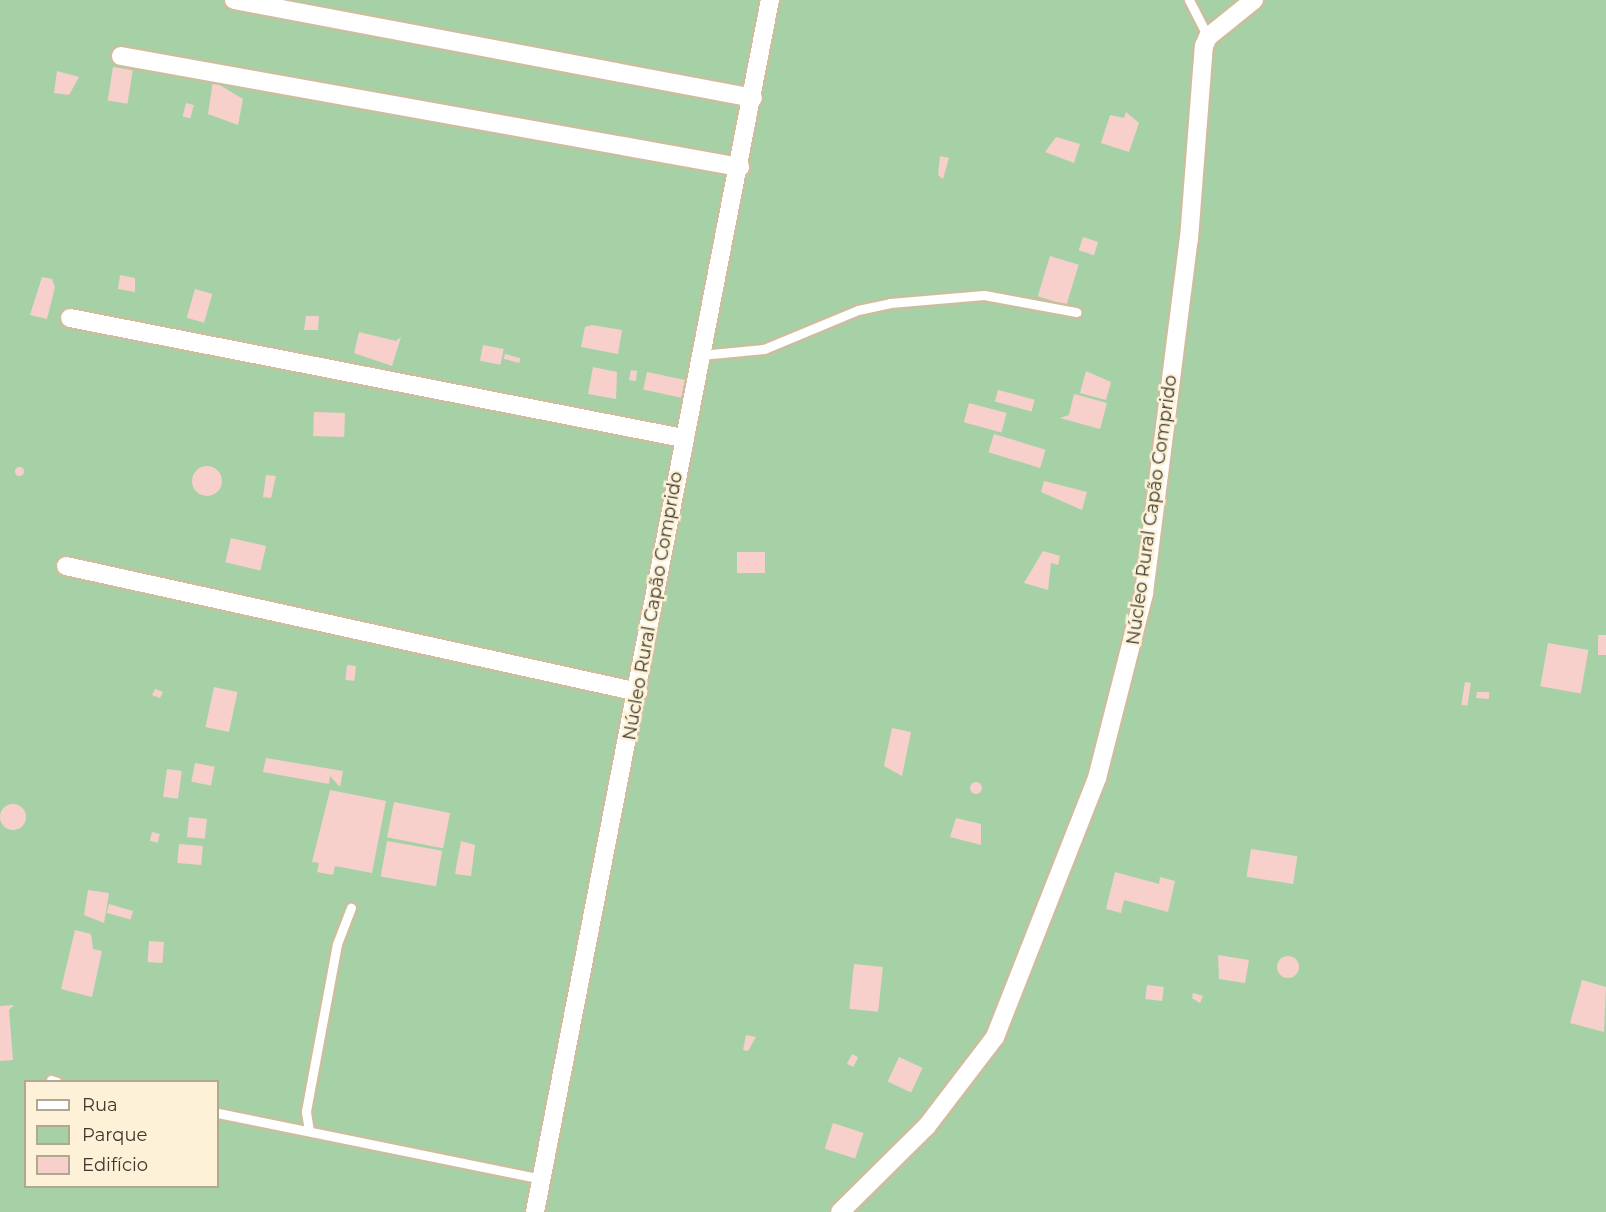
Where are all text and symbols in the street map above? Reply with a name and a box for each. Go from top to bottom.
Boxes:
street label: Núcleo Rural Capão Comprido [1122,374,1182,646]
street label: Núcleo Rural Capão Comprido [619,470,687,742]
legend [24,1080,219,1188]
text: Rua [82,1094,118,1116]
text: Parque [82,1124,147,1146]
text: Edifício [82,1154,148,1176]

